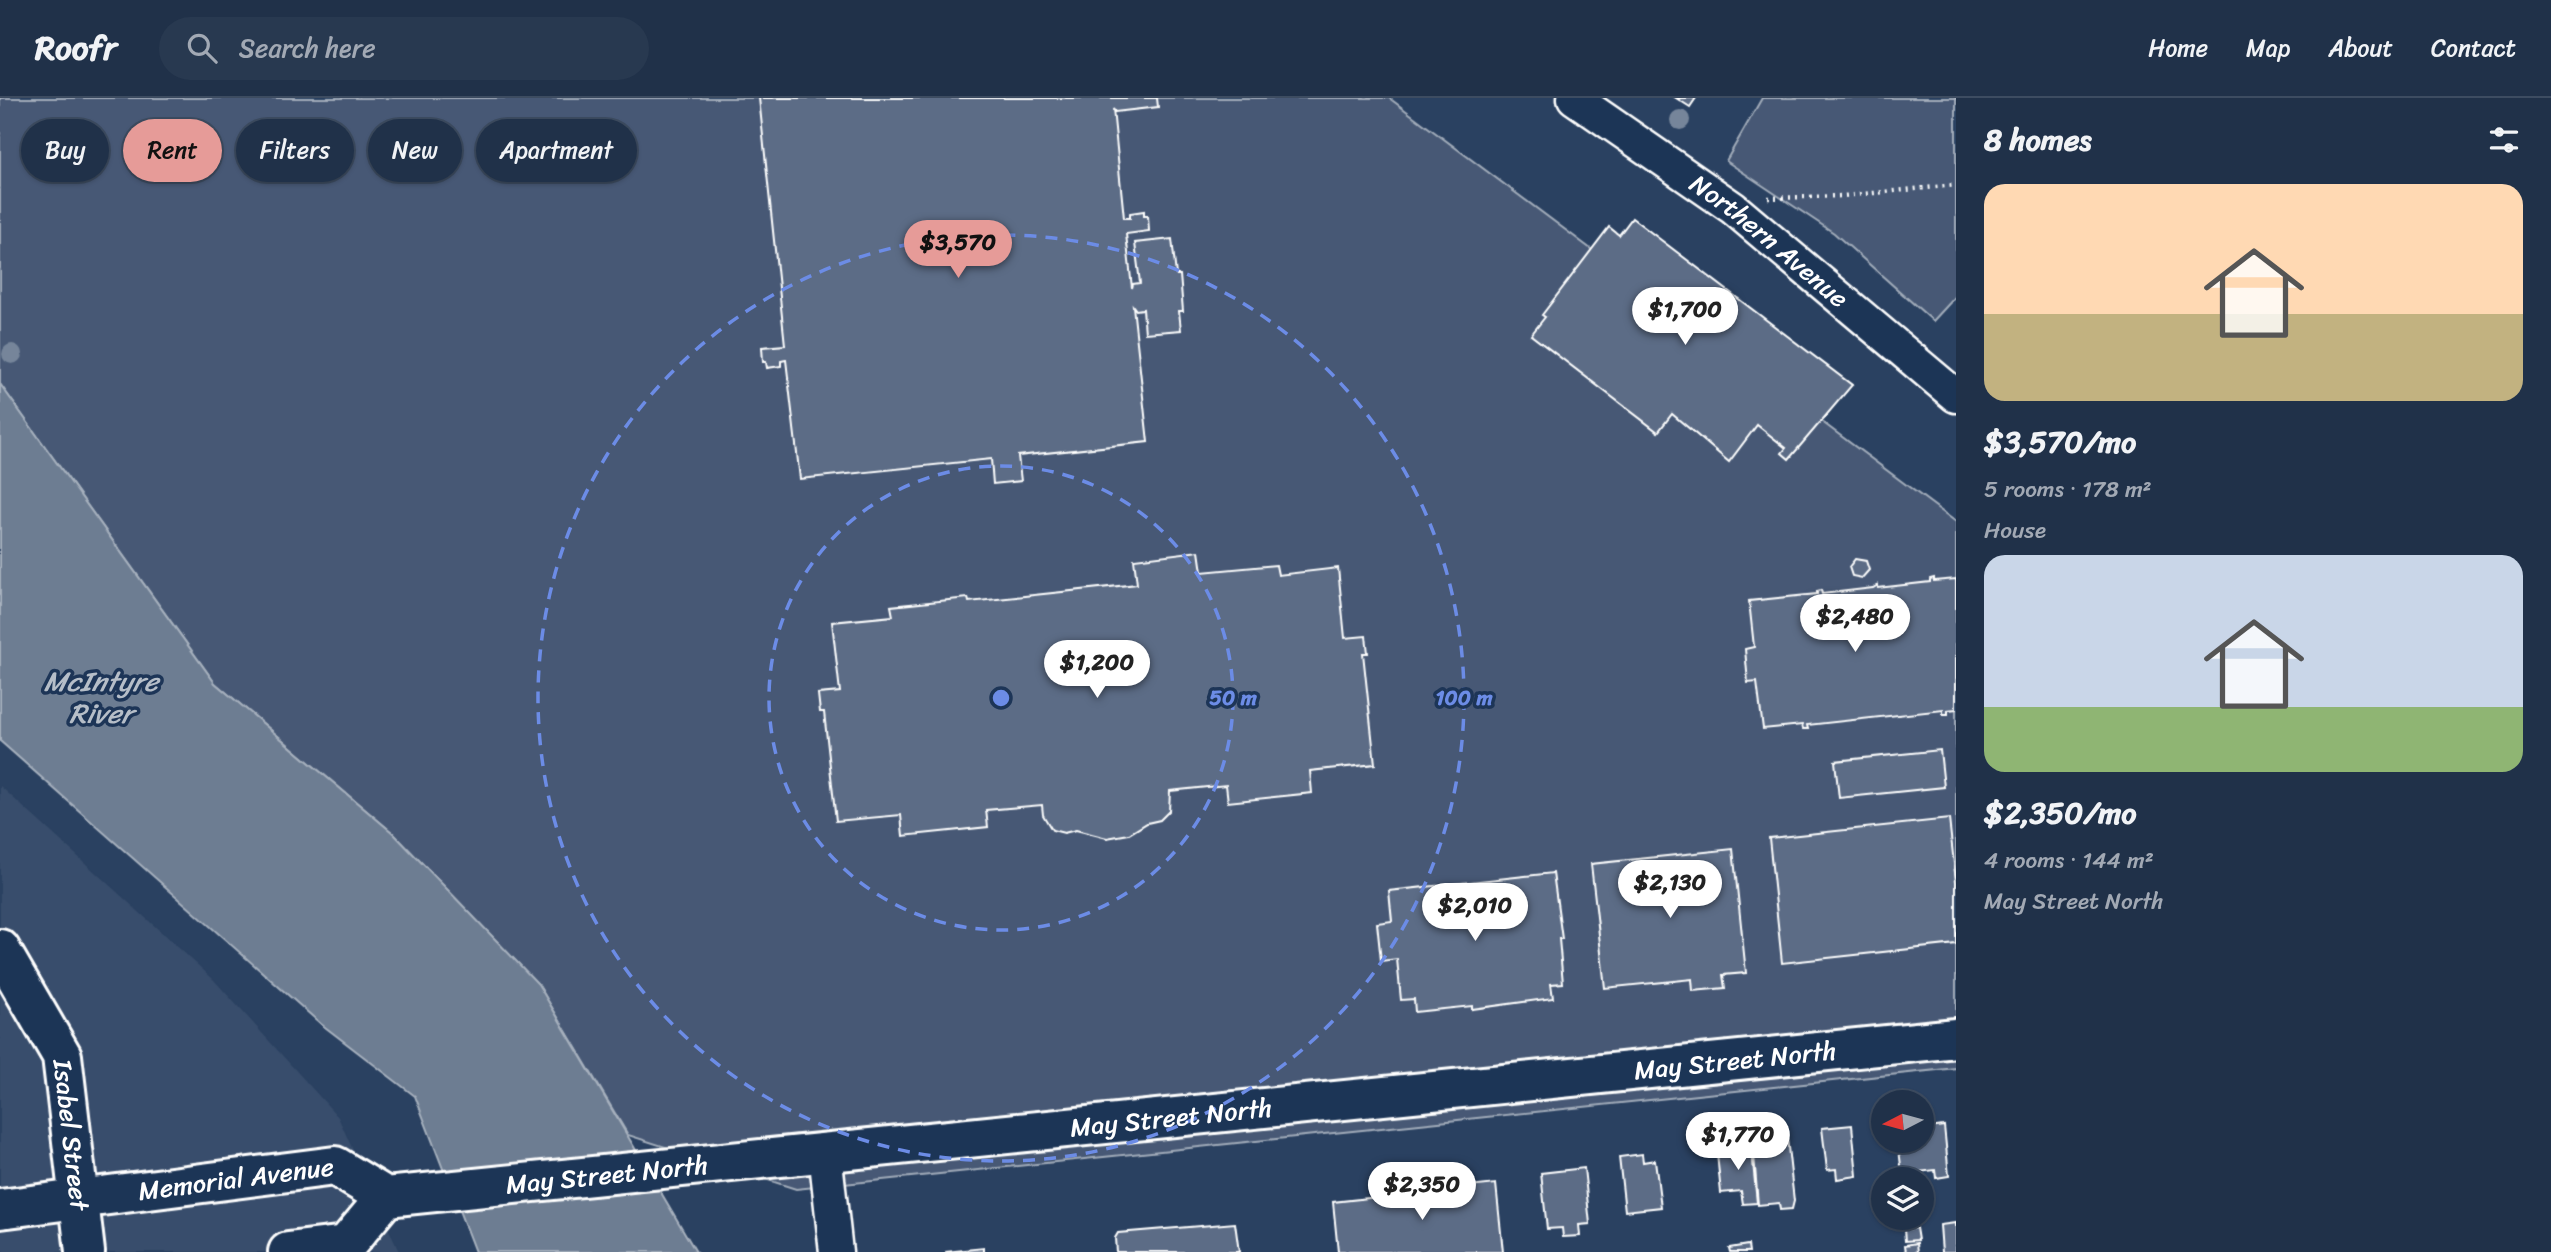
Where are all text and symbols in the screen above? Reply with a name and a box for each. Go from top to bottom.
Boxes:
search box [159,17,649,80]
text: Roofr [35,19,117,77]
text: Search here [239,25,376,71]
text: Home [2148,27,2208,69]
text: Map [2246,27,2290,69]
text: About [2328,27,2393,69]
text: Contact [2431,27,2516,69]
icon: search [183,29,221,67]
text: 8 homes [1984,113,2092,167]
chip: Buy [21,119,109,182]
chip: Rent [123,119,222,182]
chip: Filters [236,119,354,182]
chip: New [368,119,462,182]
chip: Apartment [476,119,637,182]
icon: filters [2485,121,2523,159]
street label: Northern Avenue [1680,161,1859,320]
pin: $3,570 [901,220,1015,280]
text: $3,570 [920,222,996,263]
icon: home [2191,230,2317,356]
pin: $1,700 [1628,288,1742,347]
text: $1,700 [1648,289,1722,330]
text: $3,570/mo [1984,415,2136,469]
text: 5 rooms · 178 m² [1984,469,2152,510]
text: House [1984,510,2046,551]
pin: $2,480 [1798,594,1912,654]
text: $2,480 [1816,596,1894,637]
icon: home [2191,601,2317,727]
pin: $1,200 [1040,640,1154,700]
text: $1,200 [1060,642,1134,683]
water label: McIntyre River [44,657,161,738]
text: 50 m [1209,679,1258,717]
text: 100 m [1435,679,1493,717]
centre of rings [989,686,1013,710]
text: $2,350/mo [1984,786,2137,840]
text: 4 rooms · 144 m² [1984,840,2154,881]
pin: $2,130 [1613,860,1727,920]
text: $2,130 [1634,862,1706,903]
text: May Street North [1984,881,2163,922]
pin: $2,010 [1418,884,1532,943]
text: $2,010 [1438,885,1512,926]
street label: May Street North [1632,1027,1838,1093]
street label: Isabel Street [39,1056,103,1214]
street label: May Street North [1068,1084,1274,1151]
north arrow [1871,1090,1934,1153]
map controls [1871,1090,1934,1230]
pin: $1,770 [1681,1112,1795,1172]
text: $1,770 [1702,1114,1774,1155]
street label: May Street North [504,1142,710,1208]
street label: Memorial Avenue [136,1143,337,1214]
pin: $2,350 [1365,1162,1479,1222]
text: $2,350 [1384,1164,1460,1205]
button: layers [1871,1167,1934,1230]

